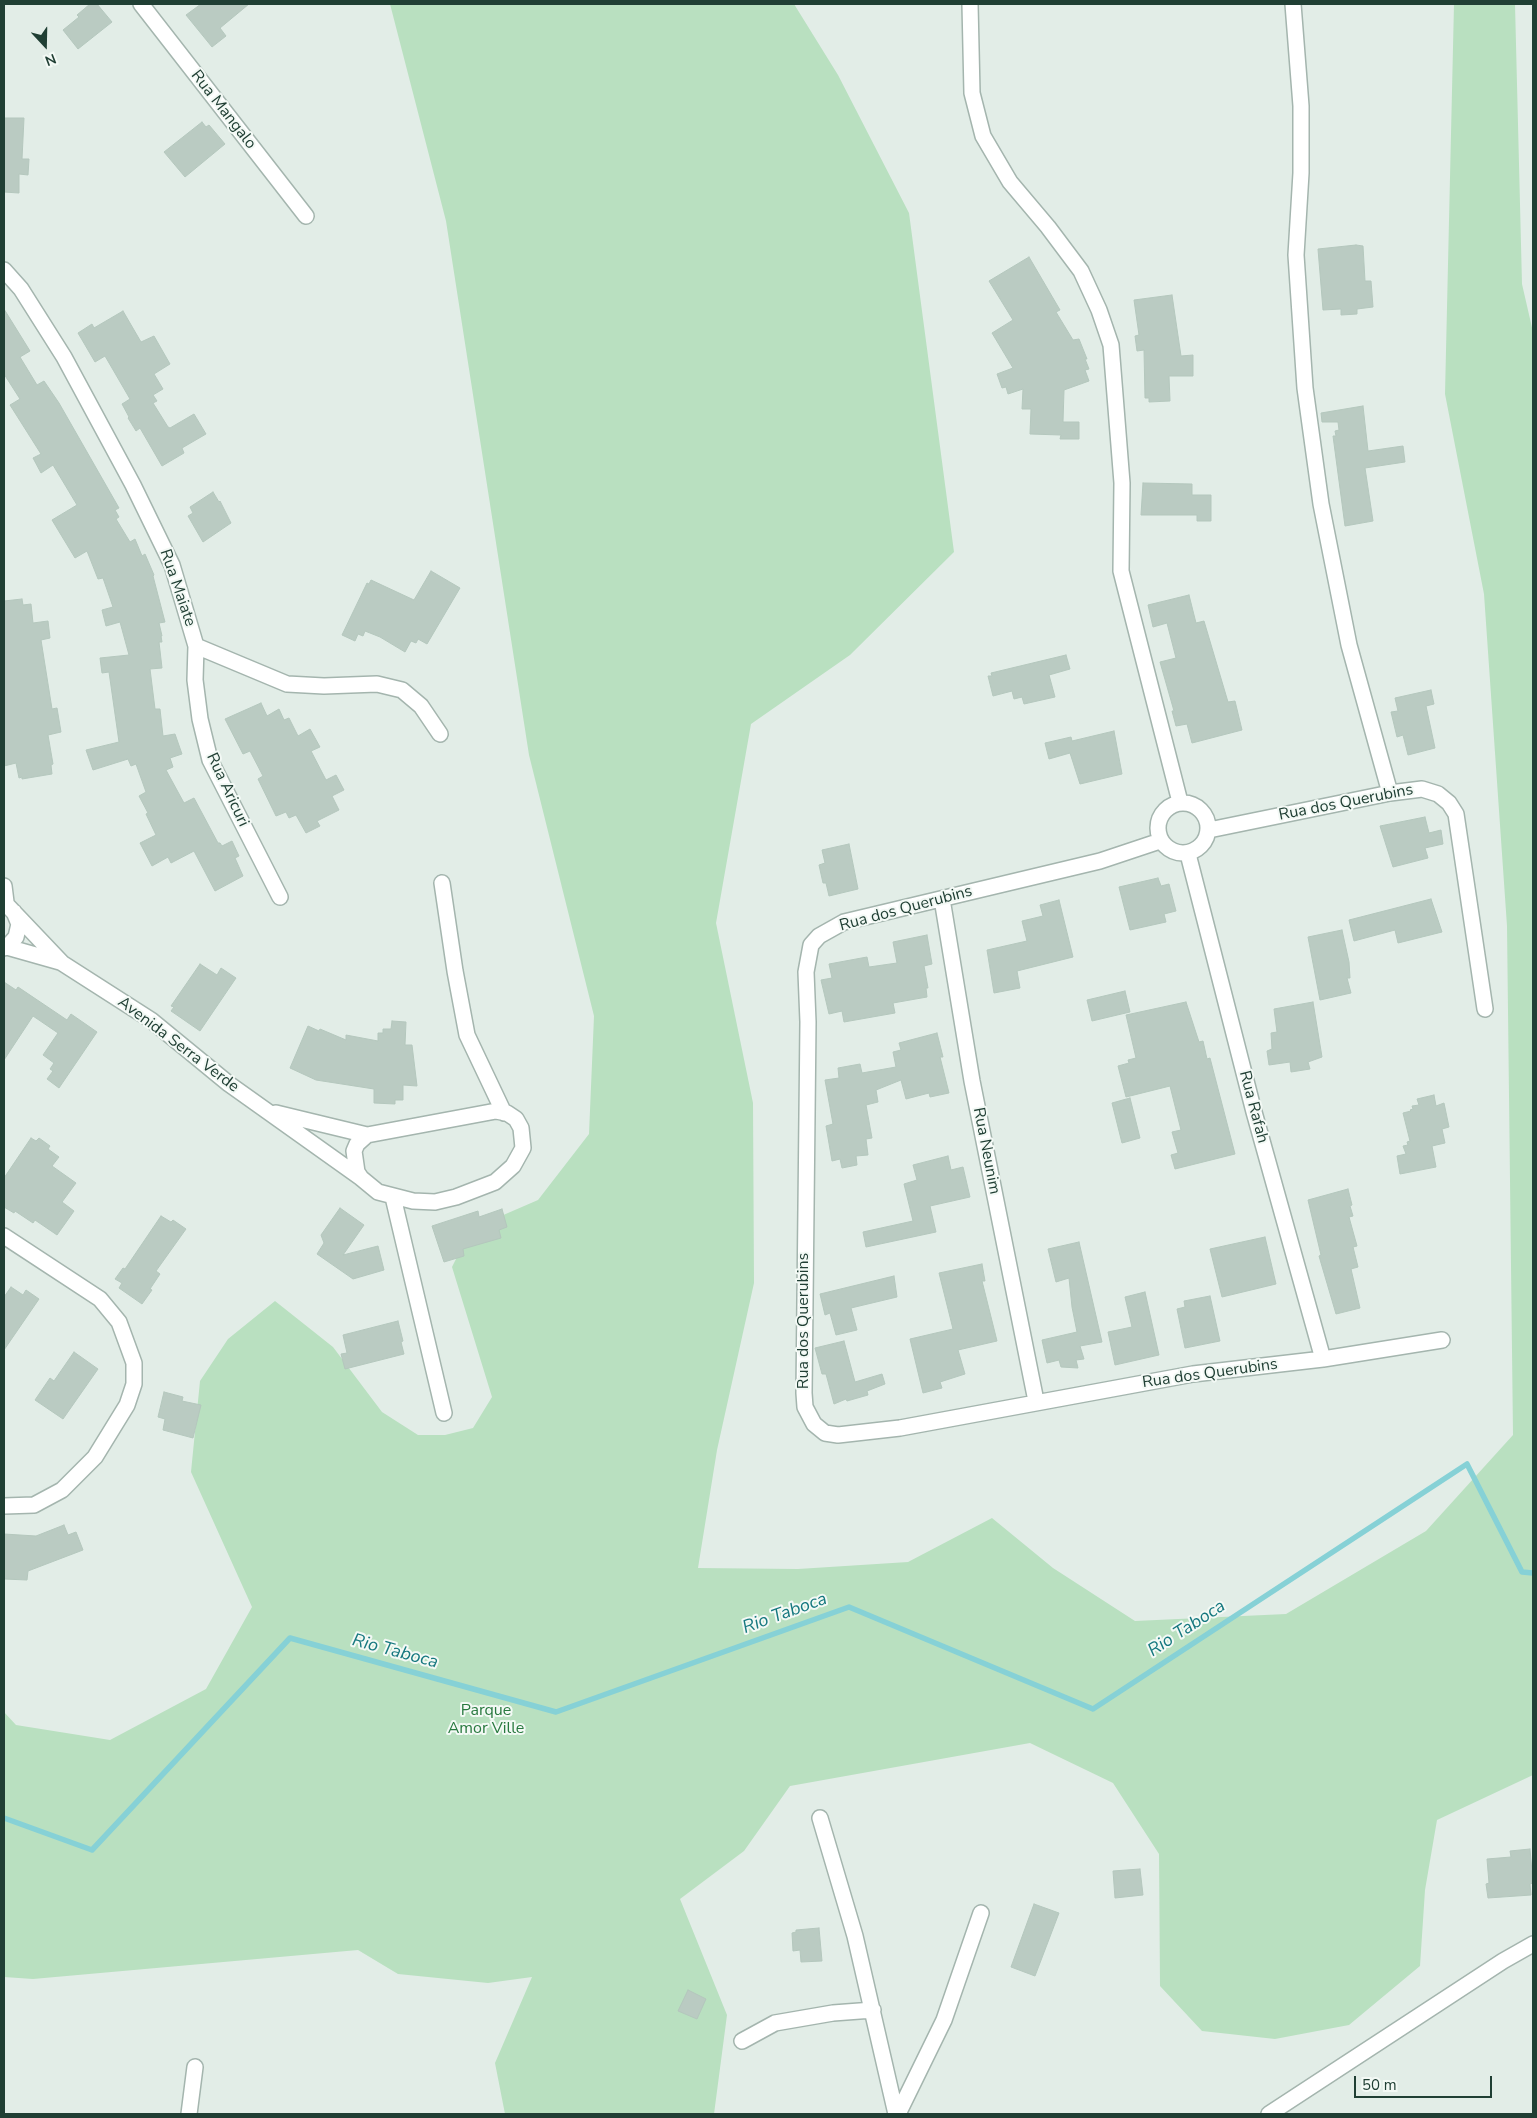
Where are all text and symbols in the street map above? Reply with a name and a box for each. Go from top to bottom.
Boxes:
north arrow [20,20,70,70]
text: N [42,49,59,70]
street label: Rua Mangalo [186,67,260,153]
street label: Rua Maiate [155,547,199,629]
street label: Rua Aricuri [202,750,252,830]
street label: Rua dos Querubins [1277,781,1415,825]
street label: Rua dos Querubins [838,882,974,936]
street label: Avenida Serra Verde [114,993,242,1097]
street label: Rua Rafah [1234,1069,1272,1145]
street label: Rua Neunim [968,1106,1004,1196]
street label: Rua dos Querubins [794,1253,814,1389]
street label: Rua dos Querubins [1141,1355,1279,1393]
water label: Rio Taboca [740,1589,830,1639]
water label: Rio Taboca [1144,1596,1230,1662]
water label: Rio Taboca [350,1630,440,1674]
park label: Parque Amor Ville [448,1701,524,1739]
scale bar [1357,2066,1494,2098]
text: 50 m [1362,2075,1397,2095]

